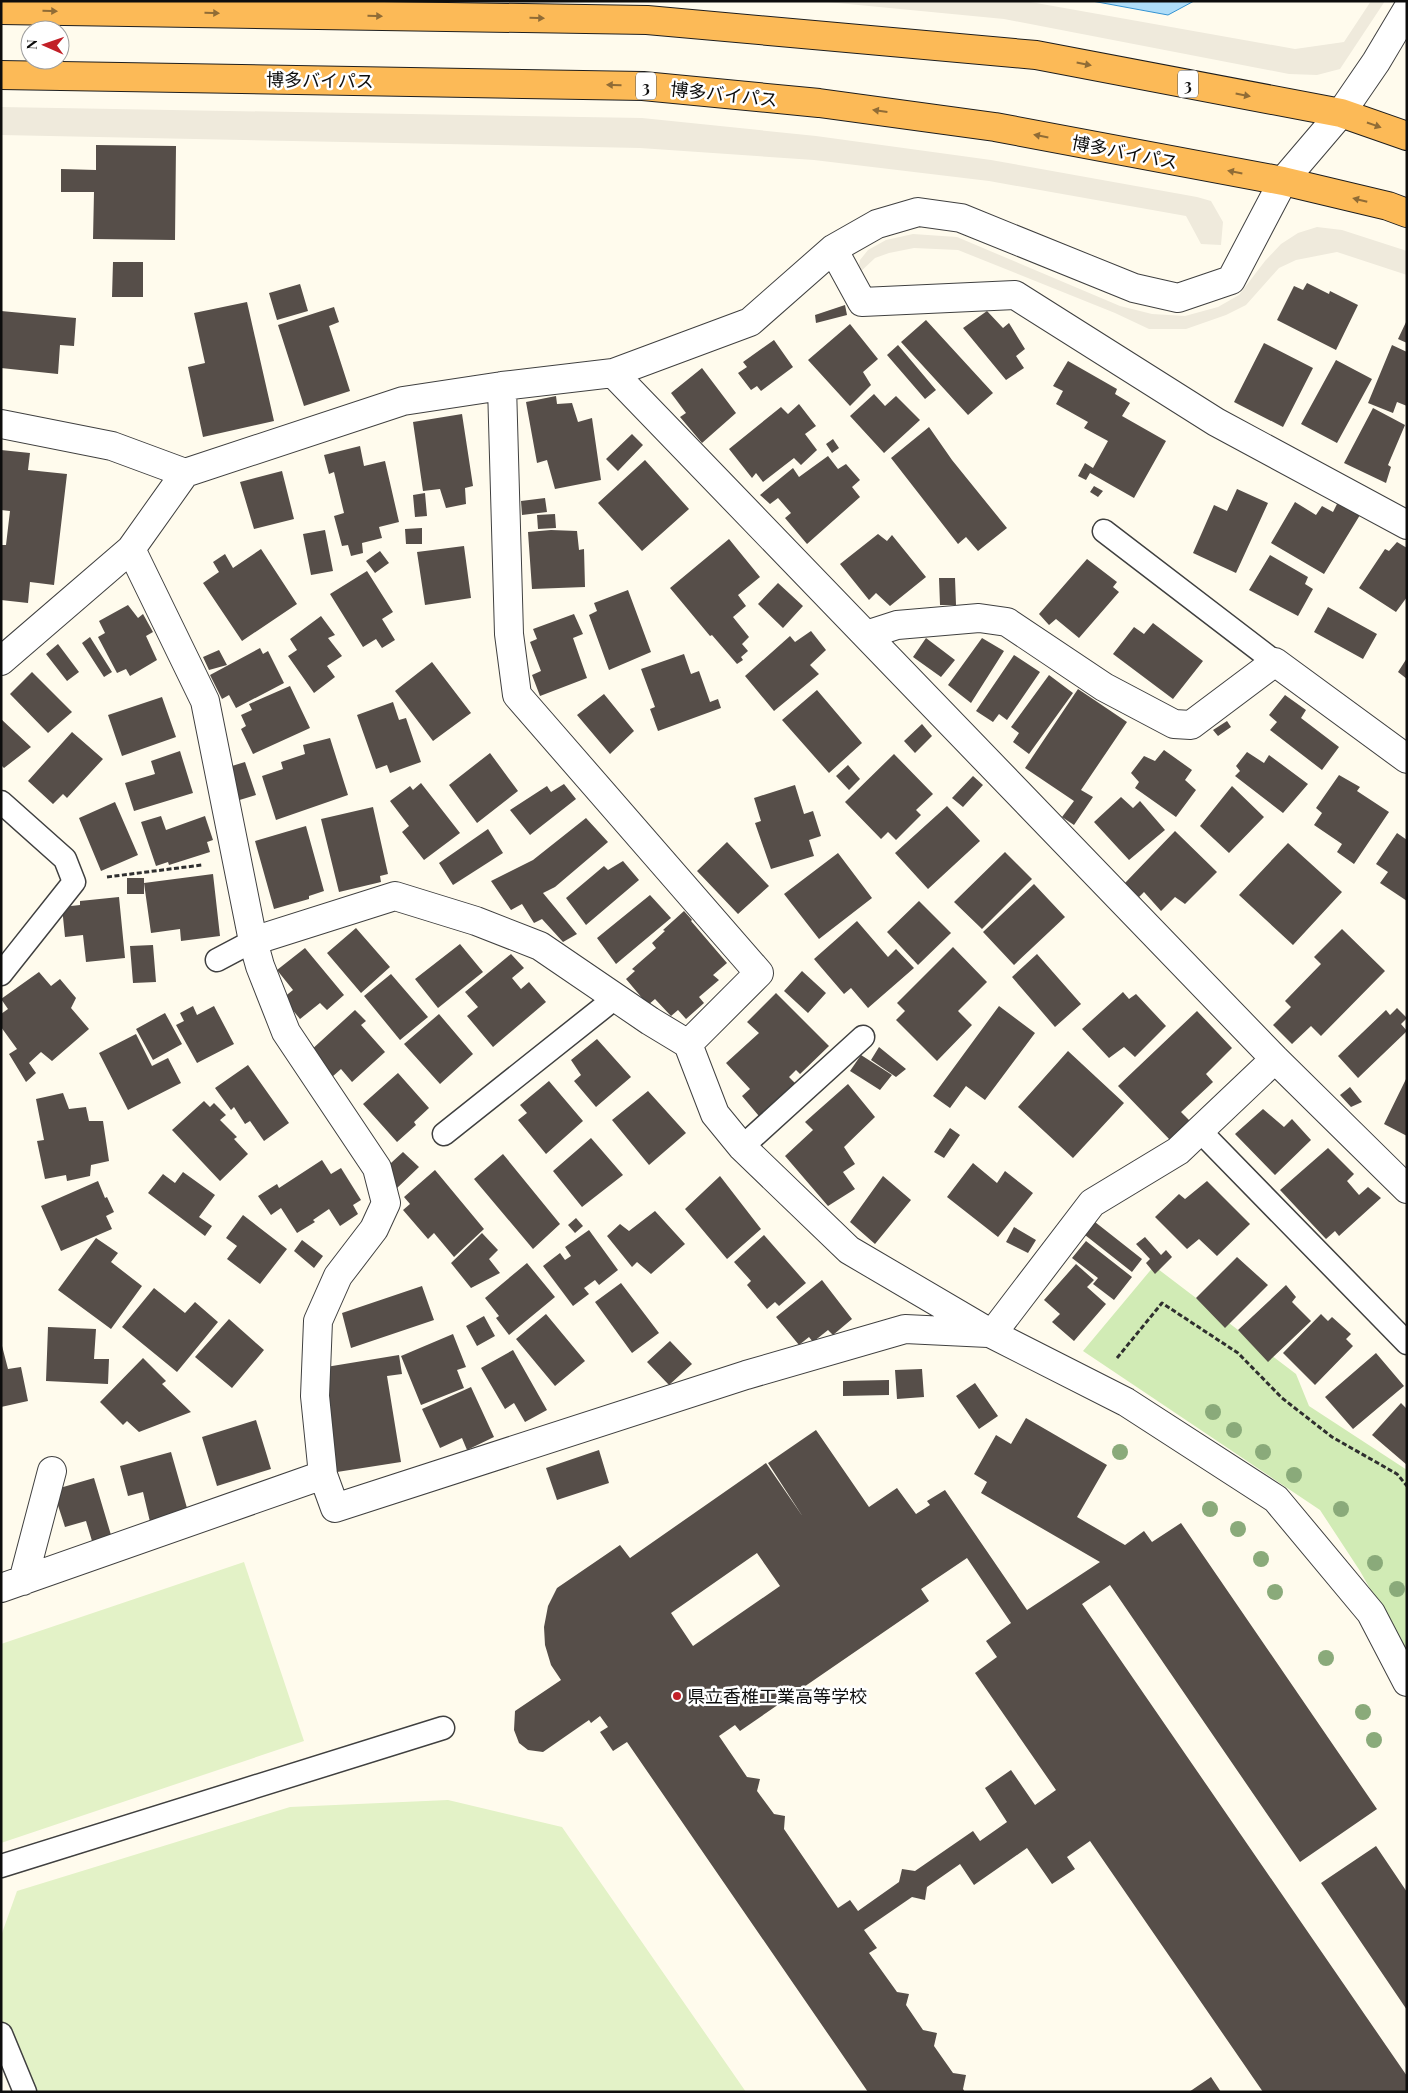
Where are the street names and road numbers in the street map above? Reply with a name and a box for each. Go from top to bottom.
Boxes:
street label: 博多バイパス [266,67,374,93]
road number: 3 [1178,70,1198,98]
road number: 3 [636,72,656,100]
street label: 博多バイパス [669,76,779,112]
street label: 博多バイパス [1070,130,1180,174]

